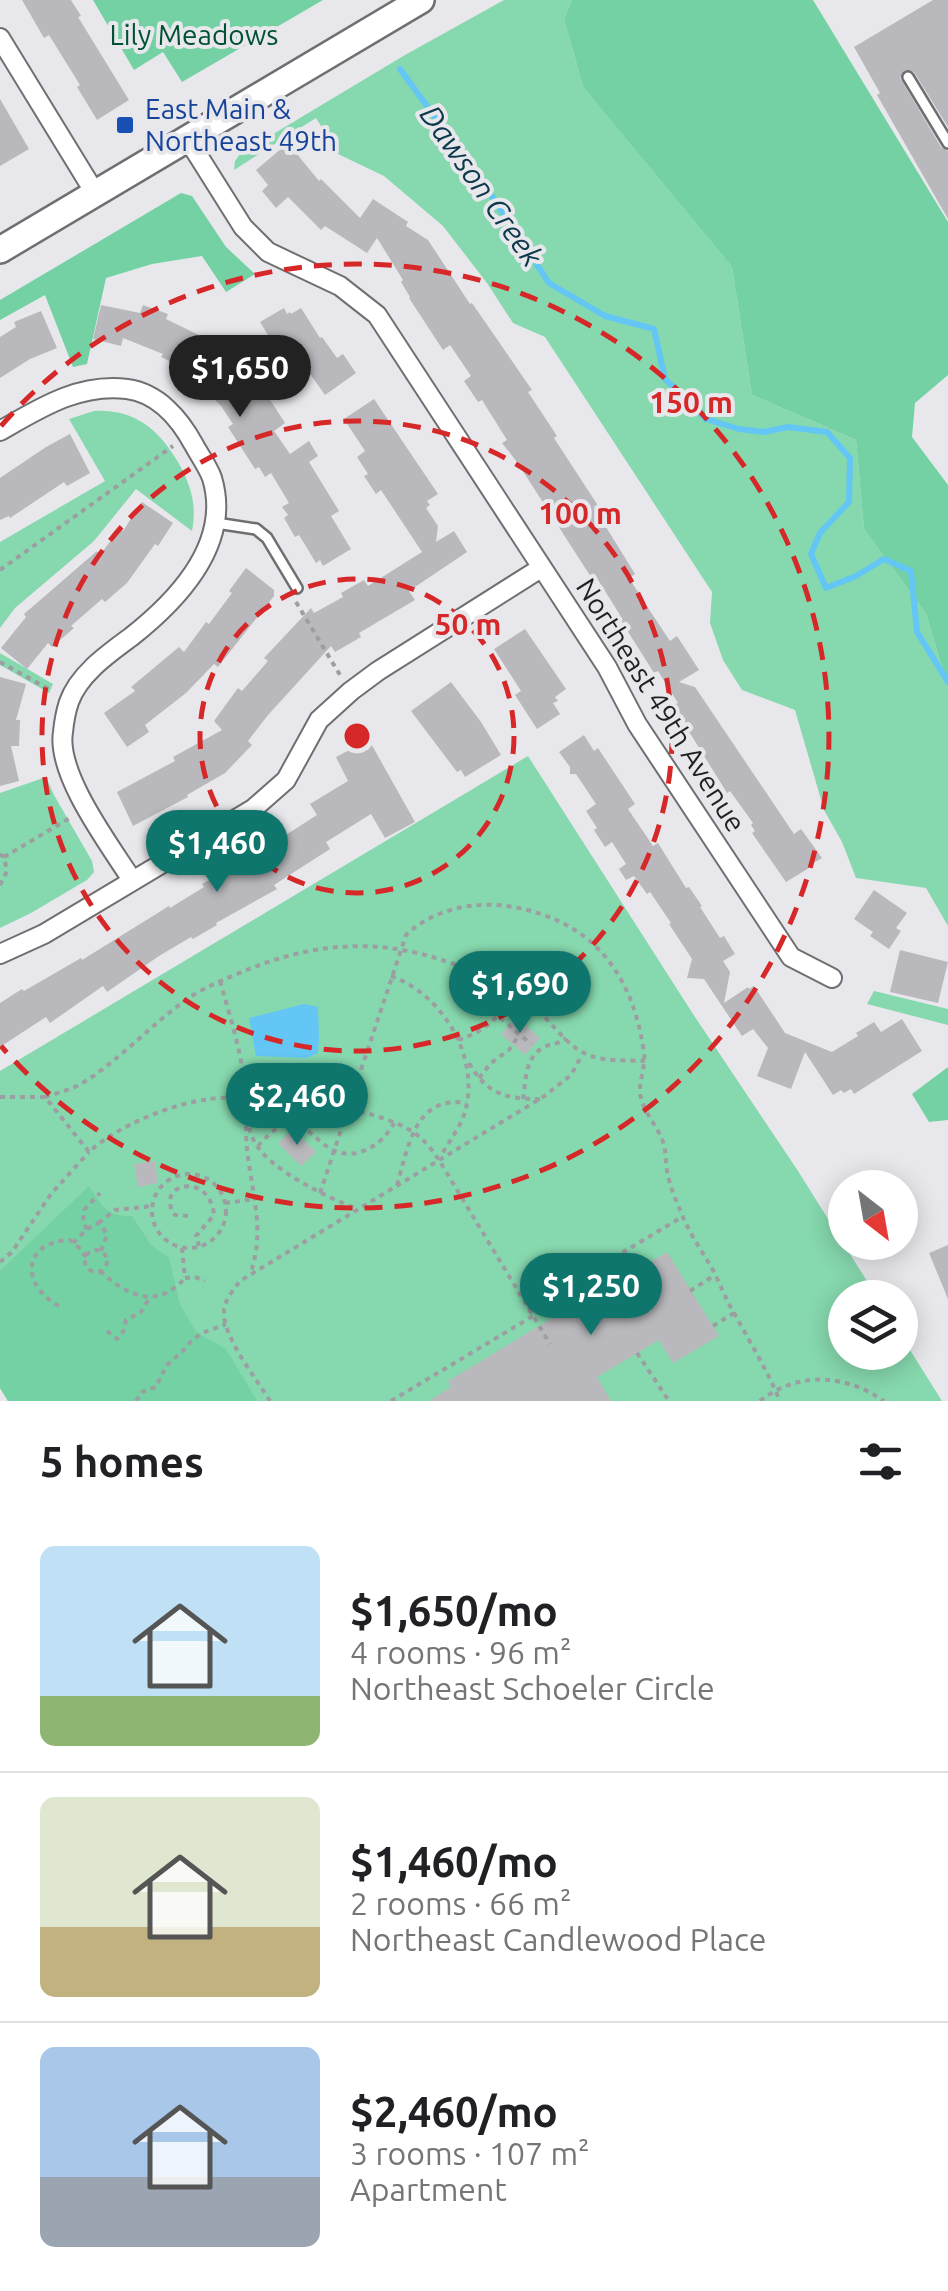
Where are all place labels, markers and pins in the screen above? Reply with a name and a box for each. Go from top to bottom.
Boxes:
place label: East Main & Northeast 49th [145,93,337,156]
marker: East Main & Northeast 49th [114,114,136,136]
pin: $1,650 [159,335,321,420]
centre of rings [339,718,375,754]
pin: $1,460 [136,810,298,895]
pin: $1,690 [439,951,601,1036]
pin: $2,460 [216,1063,378,1148]
pin: $1,250 [510,1253,672,1338]

